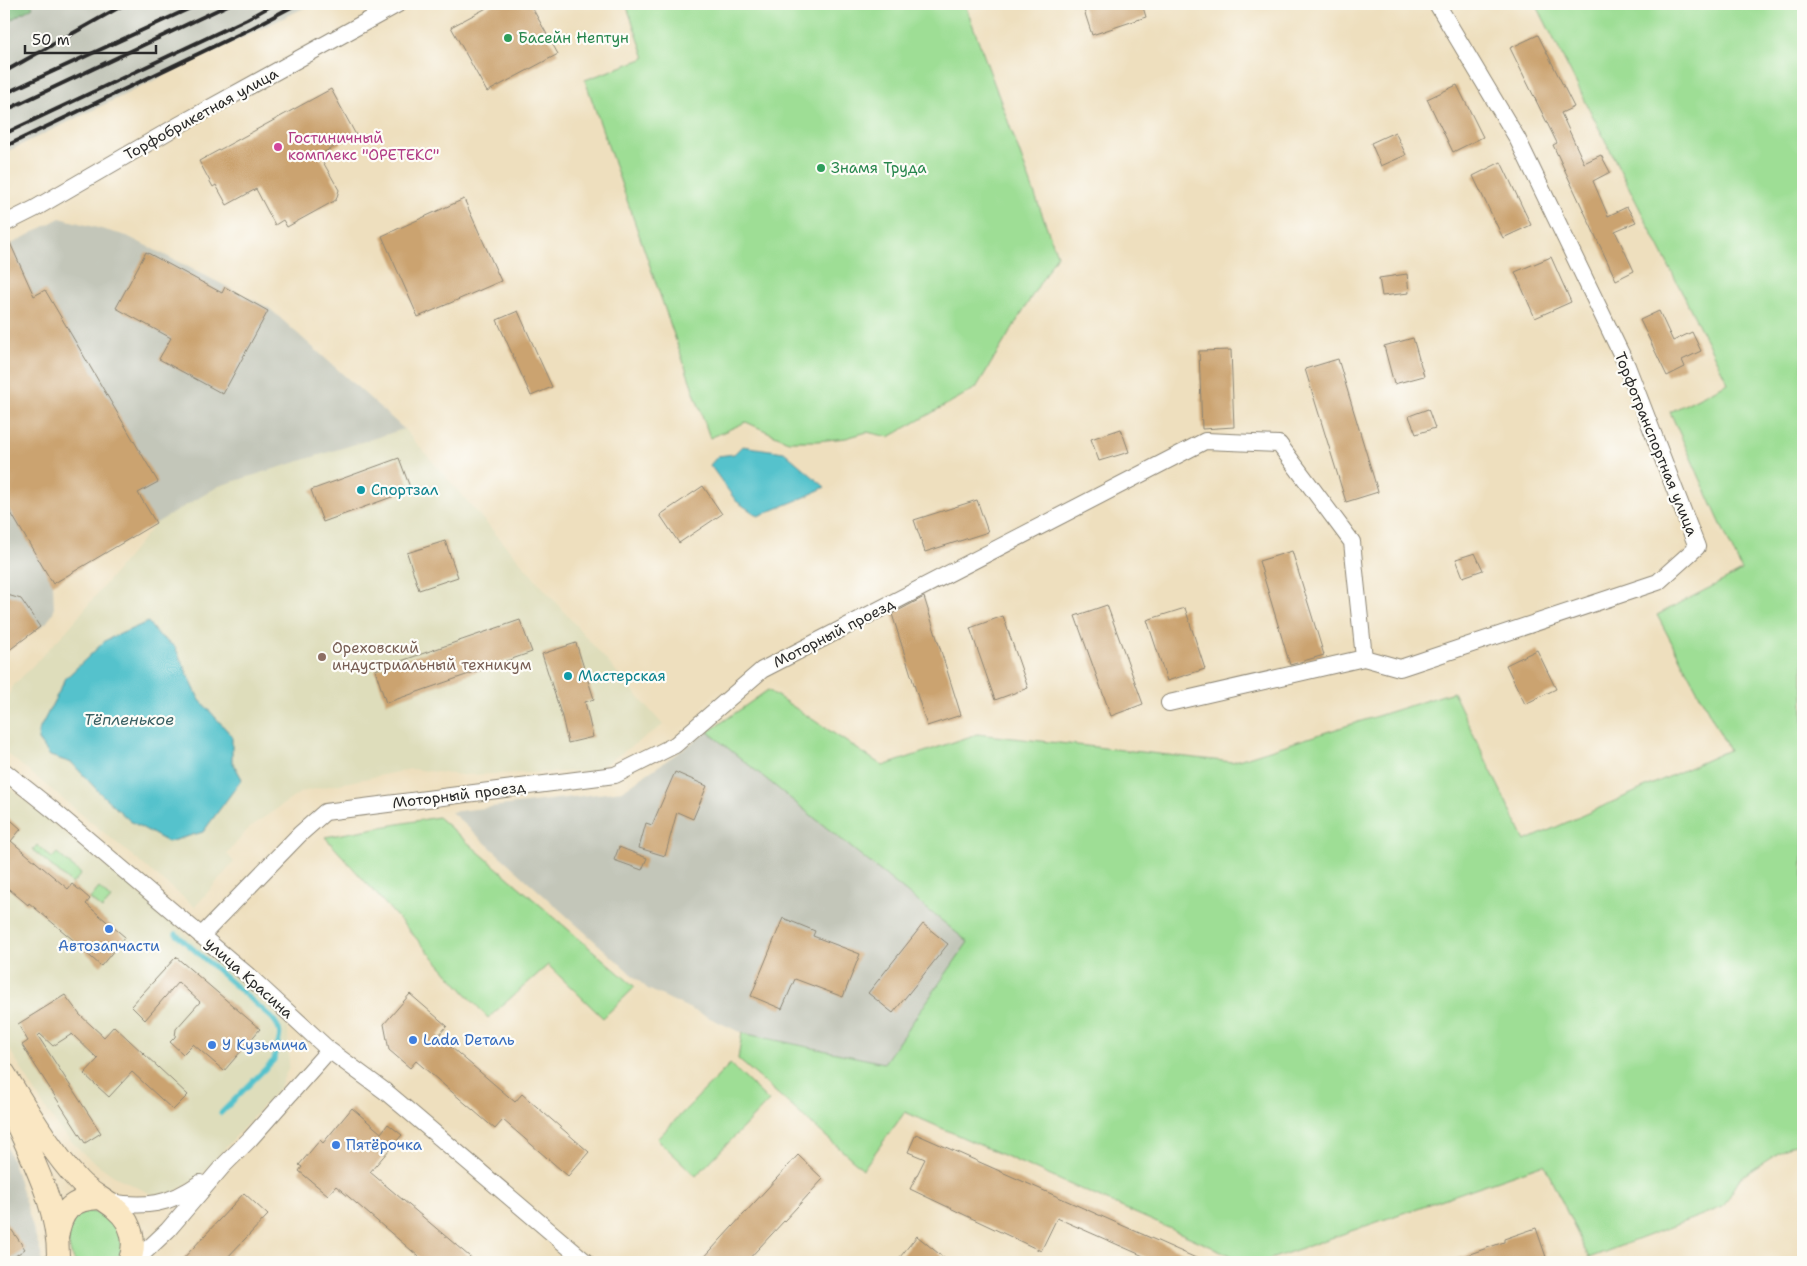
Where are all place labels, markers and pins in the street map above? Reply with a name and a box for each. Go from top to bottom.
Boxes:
place label: Басейн Нептун [518,28,629,48]
marker: Басейн Нептун [502,32,514,44]
place label: Гостиничный комплекс "ОРЕТЕКС" [288,128,439,165]
marker: Гостиничный комплекс "ОРЕТЕКС" [272,141,284,153]
place label: Знамя Труда [831,158,927,178]
marker: Знамя Труда [815,162,827,174]
place label: Спортзал [371,480,439,500]
marker: Спортзал [355,484,367,496]
place label: Ореховский индустриальный техникум [332,638,532,675]
marker: Ореховский индустриальный техникум [316,651,328,663]
place label: Мастерская [578,666,666,686]
marker: Мастерская [562,670,574,682]
marker: Автозапчасти [103,923,115,935]
place label: Автозапчасти [58,936,160,956]
place label: Lada Dеталь [423,1030,515,1050]
marker: Lada Dеталь [407,1034,419,1046]
place label: У Кузьмича [222,1035,308,1055]
marker: У Кузьмича [206,1039,218,1051]
place label: Пятёрочка [346,1135,423,1155]
marker: Пятёрочка [330,1139,342,1151]

